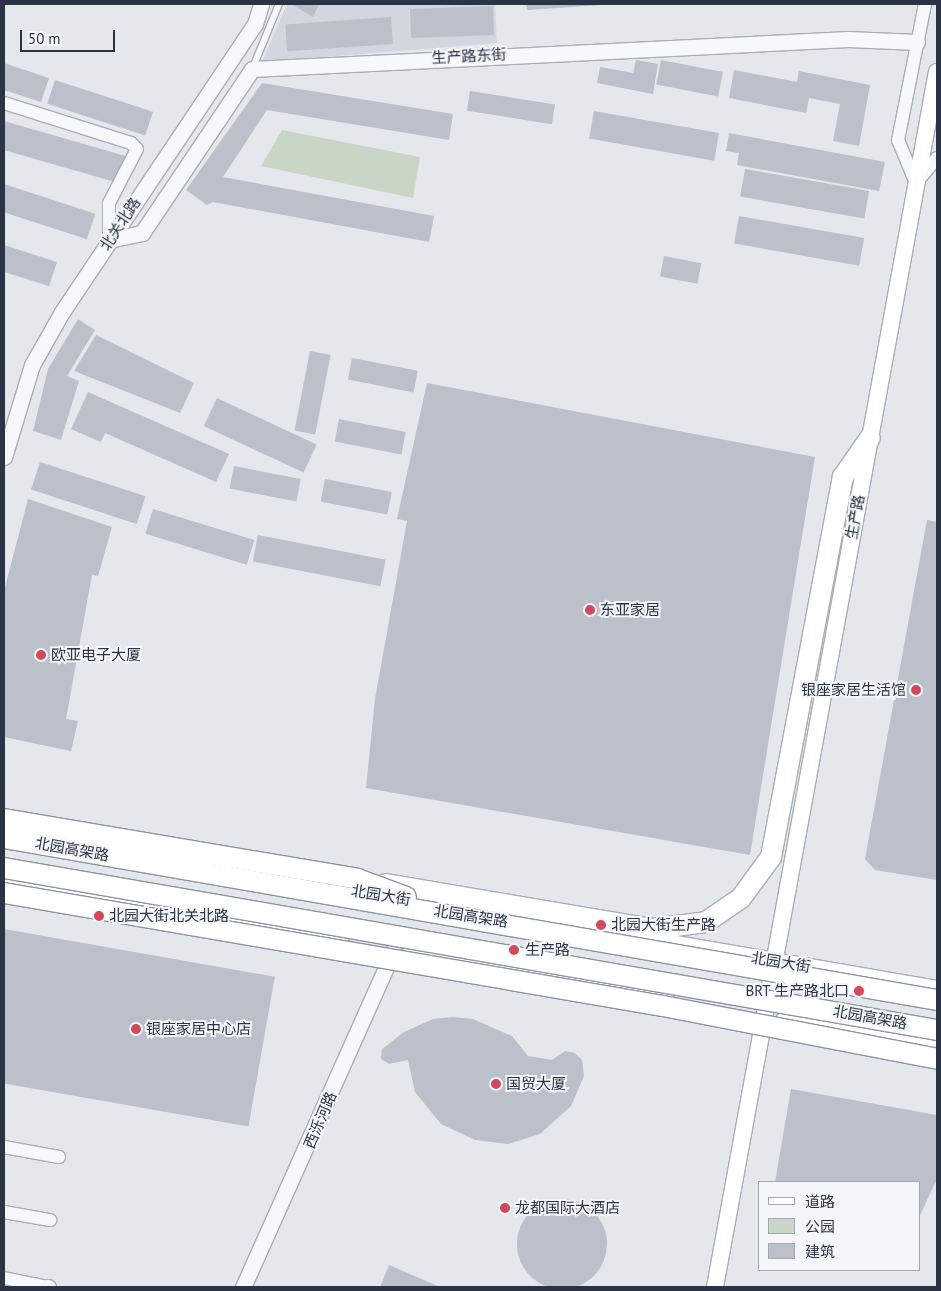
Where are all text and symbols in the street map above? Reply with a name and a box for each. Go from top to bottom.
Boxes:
scale bar [22,20,118,52]
text: 50 m [28,29,61,48]
street label: 生产路东街 [431,45,507,67]
street label: 北关北路 [96,194,144,254]
street label: 生产路 [842,493,868,541]
place label: 东亚家居 [600,601,660,619]
marker: 东亚家居 [584,604,596,616]
place label: 欧亚电子大厦 [51,646,141,664]
marker: 欧亚电子大厦 [35,649,47,661]
place label: 银座家居生活馆 [801,681,906,699]
marker: 银座家居生活馆 [910,684,922,696]
street label: 北园高架路 [34,834,110,864]
street label: 北园大街 [350,881,412,909]
street label: 北园高架路 [433,901,509,931]
place label: 北园大街北关北路 [109,907,229,925]
marker: 北园大街北关北路 [93,910,105,922]
place label: 北园大街生产路 [611,916,716,934]
marker: 北园大街生产路 [595,919,607,931]
place label: 生产路 [525,941,570,959]
marker: 生产路 [507,943,521,957]
street label: 北园大街 [750,948,812,976]
place label: BRT 生产路北口 [745,982,849,1000]
marker: BRT 生产路北口 [853,985,865,997]
street label: 北园高架路 [832,1002,908,1032]
place label: 银座家居中心店 [146,1020,251,1038]
marker: 银座家居中心店 [130,1023,142,1035]
place label: 国贸大厦 [506,1075,566,1093]
marker: 国贸大厦 [490,1078,502,1090]
street label: 西泺河路 [300,1089,340,1151]
legend [758,1181,921,1271]
text: 道路 [805,1192,835,1211]
place label: 龙都国际大酒店 [515,1199,620,1217]
marker: 龙都国际大酒店 [499,1202,511,1214]
text: 公园 [805,1217,835,1236]
text: 建筑 [805,1242,835,1261]

